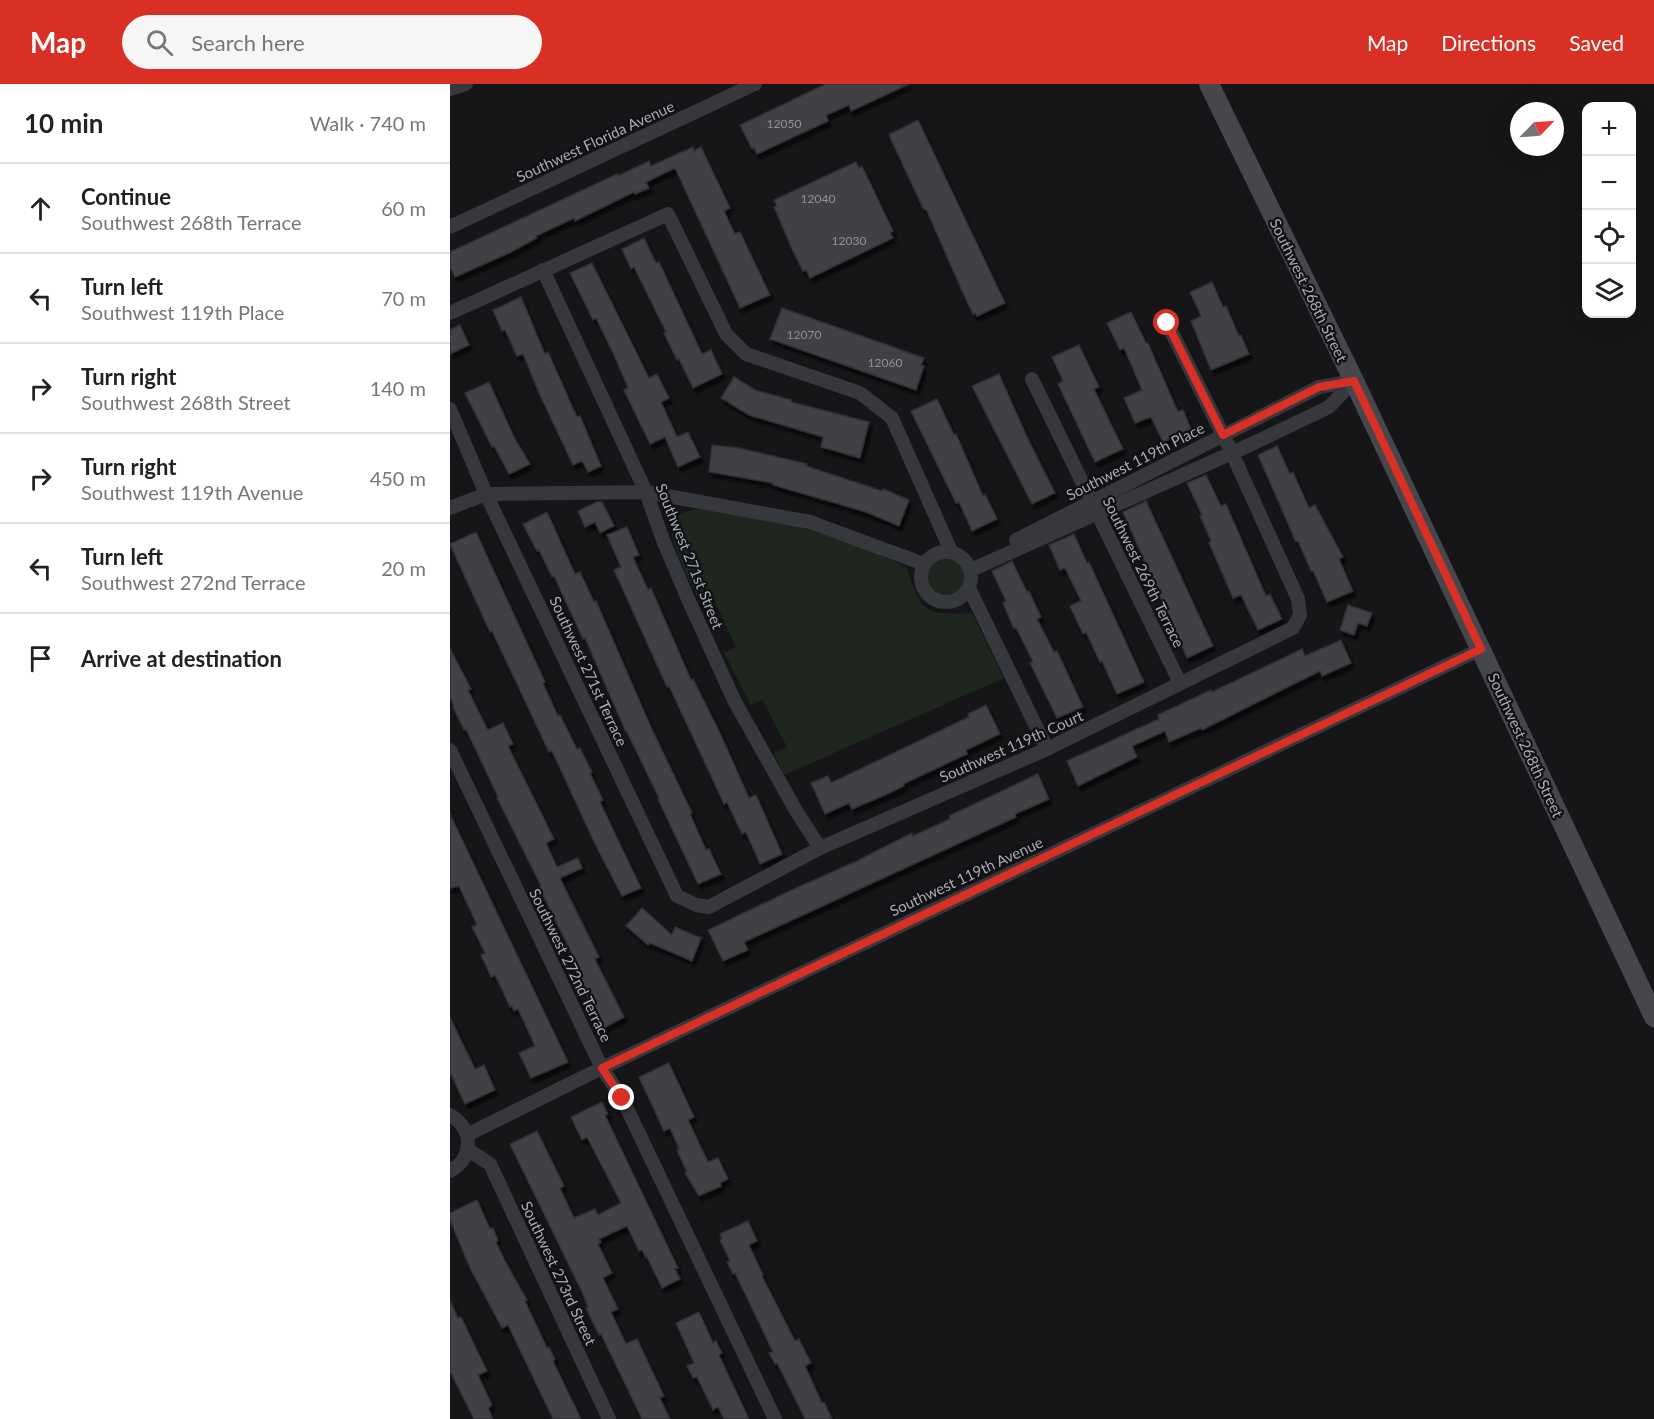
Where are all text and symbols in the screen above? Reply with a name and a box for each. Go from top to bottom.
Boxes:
search box [122,15,542,69]
text: Map [30,25,86,59]
icon: search [143,26,176,59]
text: Search here [191,29,305,56]
text: Map [1367,30,1408,55]
text: Directions [1441,30,1536,55]
text: Saved [1569,30,1624,55]
street label: Southwest Florida Avenue [513,96,677,186]
north arrow [1510,102,1564,156]
map controls [1582,102,1636,318]
button: + [1582,102,1636,156]
text: 10 min [24,107,104,139]
text: Walk · 740 m [310,111,426,135]
house number: 12050 [767,116,801,131]
button: − [1582,156,1636,210]
text: Continue [81,183,171,210]
house number: 12040 [801,191,835,206]
icon: ahead [24,192,57,225]
text: 60 m [381,196,426,220]
text: Southwest 268th Terrace [81,210,302,234]
button: locate [1582,210,1636,264]
street label: Southwest 268th Street [1266,215,1352,365]
house number: 12030 [832,233,866,248]
button: layers [1582,264,1636,318]
text: Turn left [81,273,163,300]
icon: left [24,282,57,315]
text: 70 m [381,286,426,310]
text: Southwest 119th Place [81,300,284,324]
route start [1153,309,1179,335]
house number: 12070 [787,327,821,342]
house number: 12060 [868,355,902,370]
text: Turn right [81,363,176,390]
icon: right [24,372,57,405]
text: 140 m [370,376,426,400]
text: Southwest 268th Street [81,390,291,414]
street label: Southwest 119th Place [1063,418,1207,504]
text: Turn right [81,453,176,480]
icon: right [24,462,57,495]
text: 450 m [370,466,426,490]
text: Southwest 119th Avenue [81,480,303,504]
street label: Southwest 271st Street [653,481,728,632]
street label: Southwest 269th Terrace [1100,494,1188,650]
text: Turn left [81,543,163,570]
icon: left [24,552,57,585]
text: 20 m [381,556,426,580]
text: Southwest 272nd Terrace [81,570,306,594]
street label: Southwest 271st Terrace [546,593,632,749]
icon: arrive [24,642,57,675]
text: Arrive at destination [81,645,282,672]
street label: Southwest 268th Street [1485,670,1568,821]
street label: Southwest 119th Court [936,706,1086,786]
street label: Southwest 119th Avenue [887,833,1045,919]
street label: Southwest 272nd Terrace [526,885,616,1045]
route end [608,1084,634,1110]
street label: Southwest 273rd Street [518,1198,601,1349]

